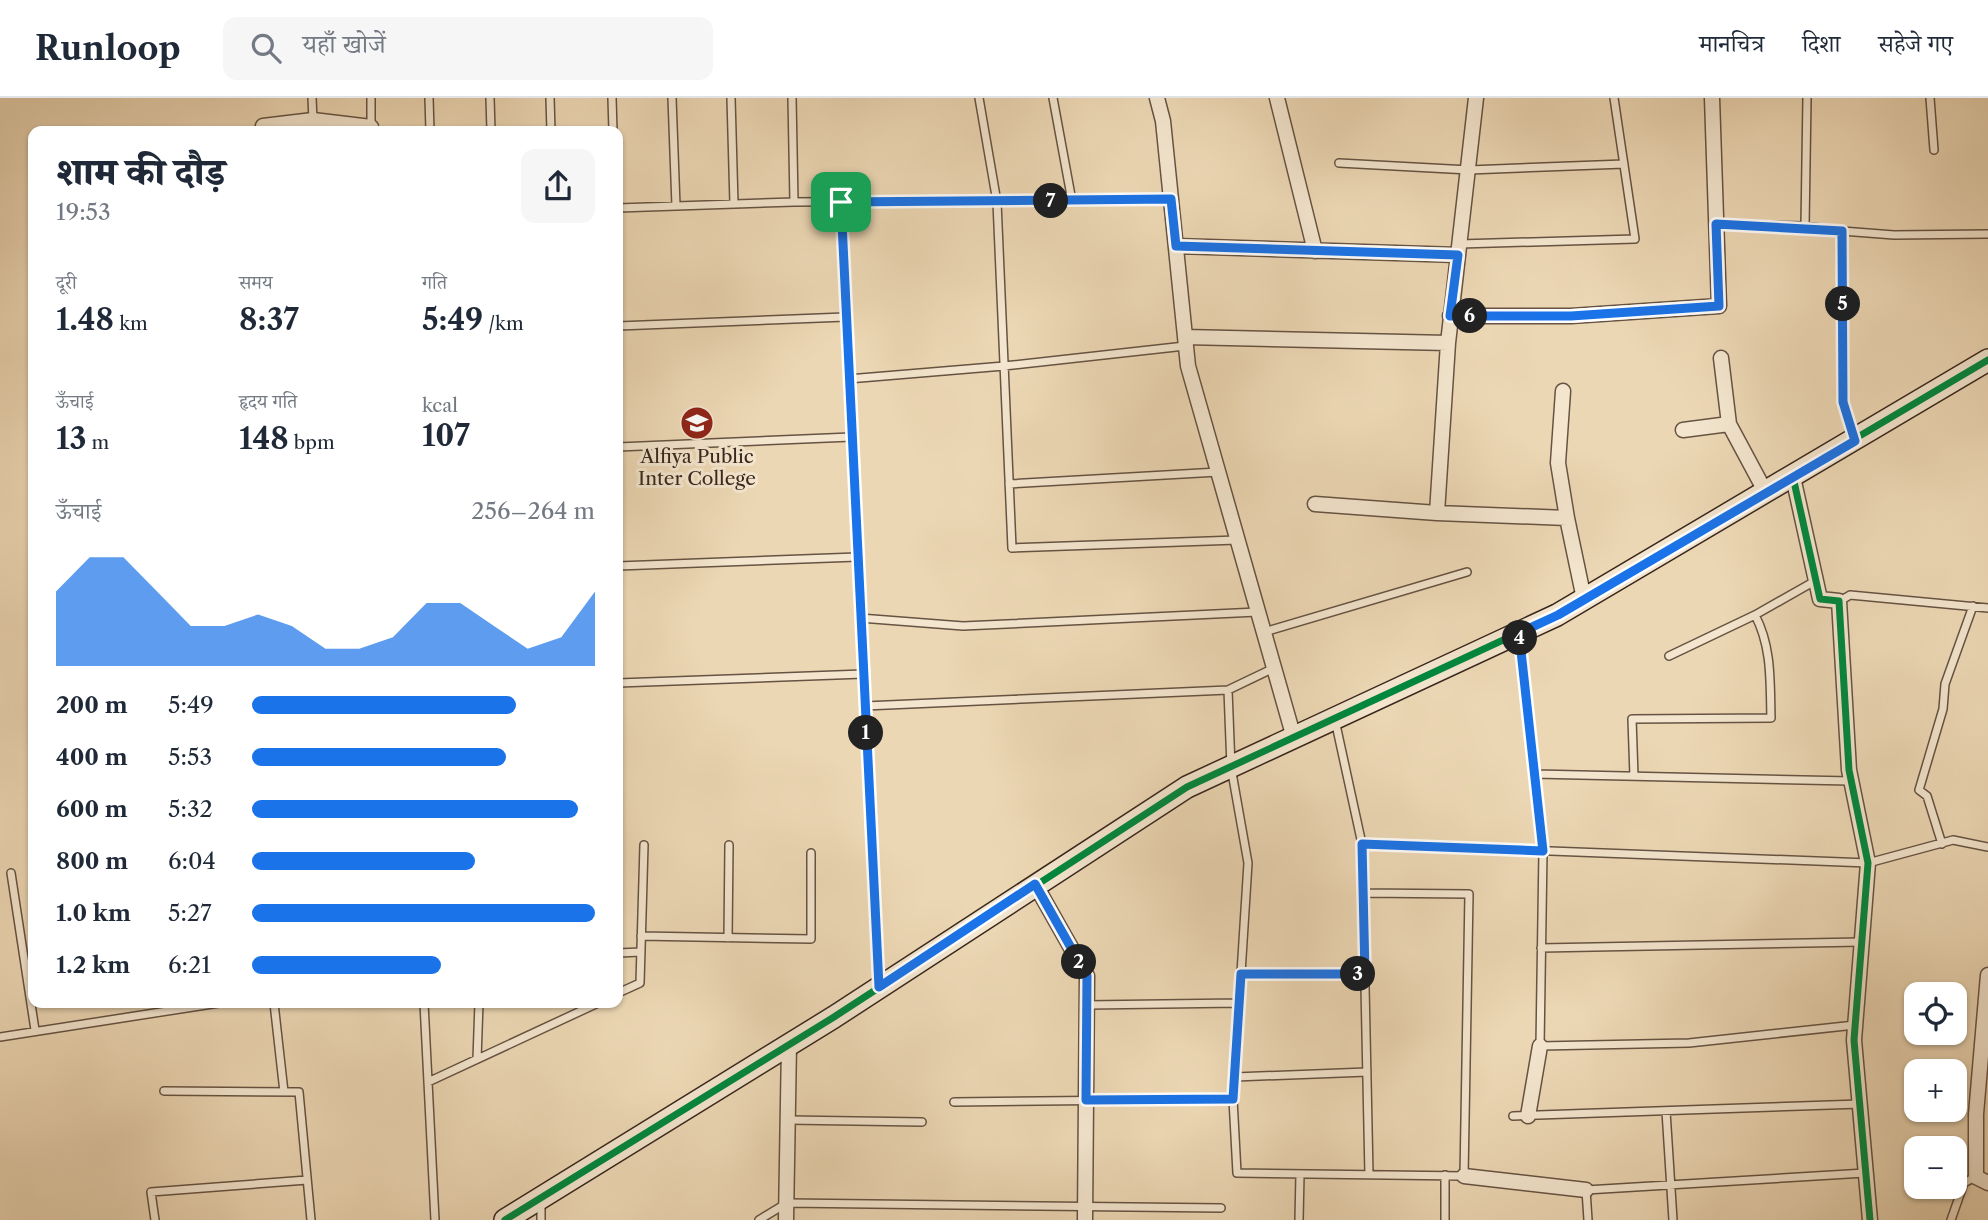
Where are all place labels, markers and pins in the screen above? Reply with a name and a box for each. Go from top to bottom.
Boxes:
pin [811,172,871,232]
pin: 7 [1034,184,1068,218]
pin: 5 [1826,286,1860,322]
pin: 6 [1452,298,1488,333]
school or university icon: Alfiya Public Inter College [678,404,716,442]
place label: Alfiya Public Inter College [638,445,756,490]
pin: 4 [1502,620,1538,656]
pin: 1 [848,716,884,750]
pin: 2 [1062,944,1096,980]
pin: 3 [1340,956,1376,992]

